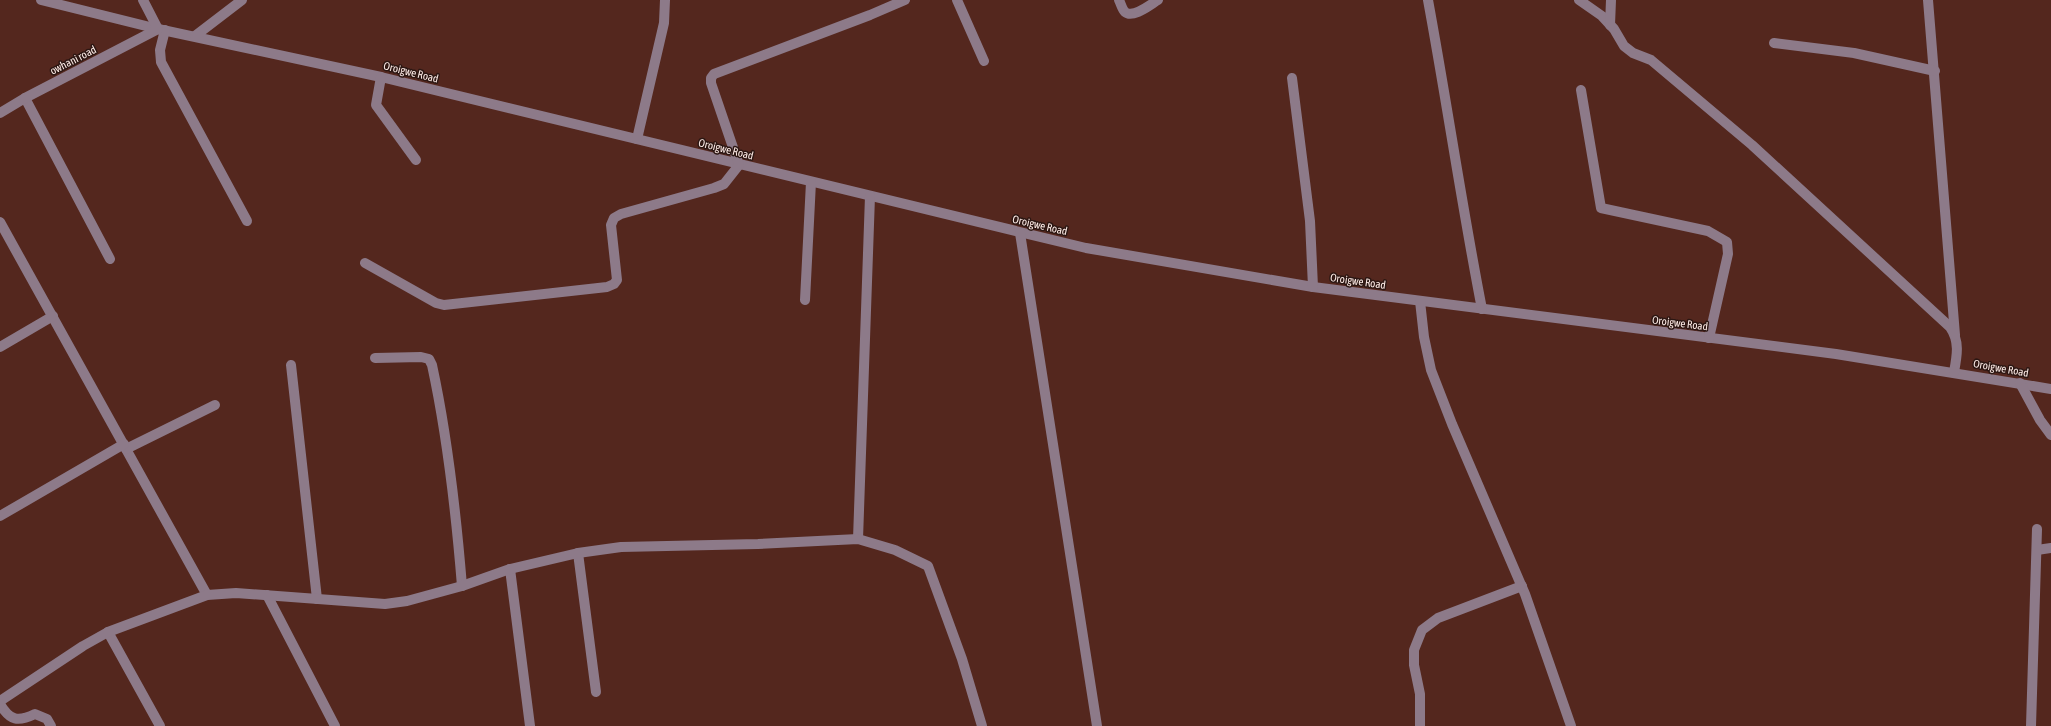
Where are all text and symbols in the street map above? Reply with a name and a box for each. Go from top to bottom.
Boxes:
street label: owhani road [48,43,98,77]
street label: Oroigwe Road [382,59,440,85]
street label: Oroigwe Road [697,136,755,162]
street label: Oroigwe Road [1011,213,1069,237]
street label: Oroigwe Road [1329,271,1387,291]
street label: Oroigwe Road [1651,314,1709,332]
street label: Oroigwe Road [1972,357,2030,379]

